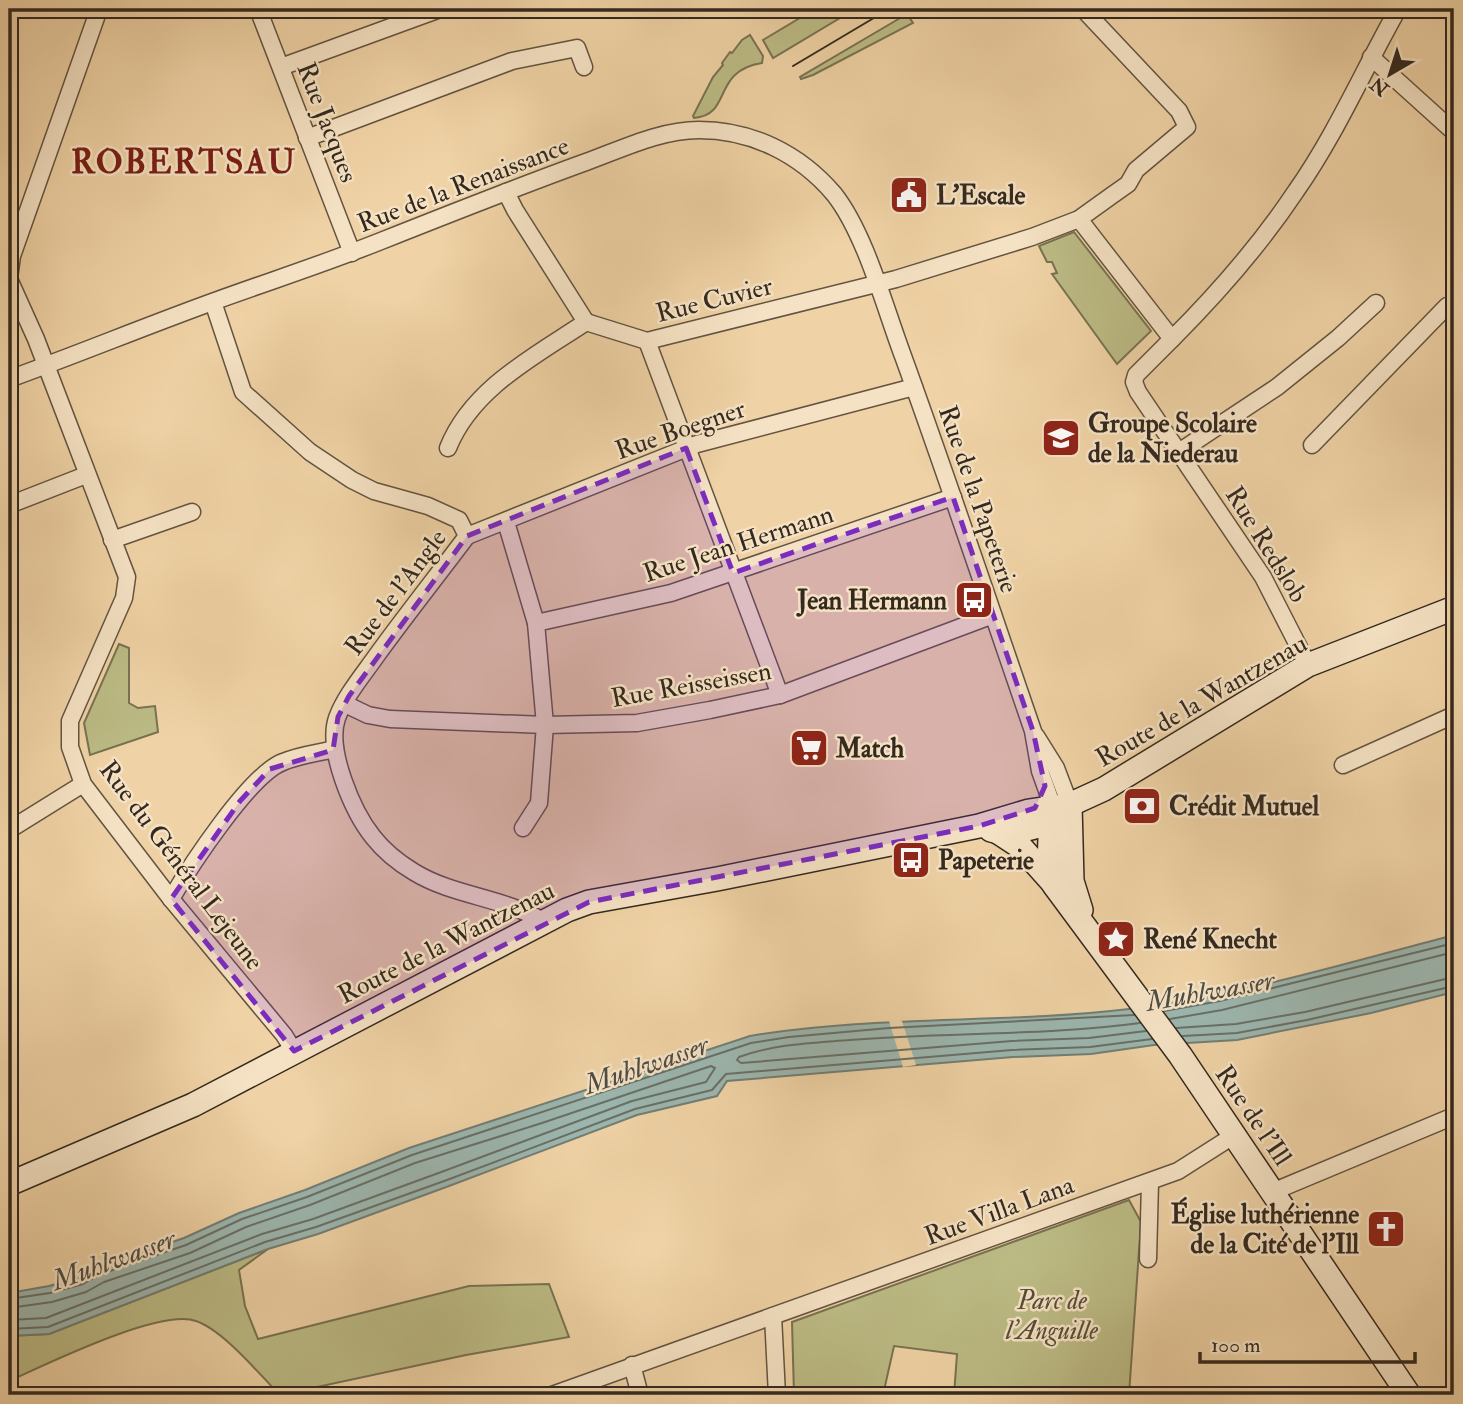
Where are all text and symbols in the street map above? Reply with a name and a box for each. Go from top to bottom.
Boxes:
north arrow [1354,38,1424,108]
street label: Rue Jacques [290,58,365,187]
text: N [1365,71,1395,102]
street label: Rue de la Renaissance [353,130,574,240]
district label: ROBERTSAU [71,142,297,183]
public building icon: L’Escale [888,174,930,216]
place label: L’Escale [936,180,1026,212]
street label: Rue Cuvier [653,270,776,330]
street label: Rue Boegner [611,393,750,467]
street label: Rue de la Papeterie [930,401,1025,598]
place label: Groupe Scolaire de la Niederau [1088,408,1257,470]
school or university icon: Groupe Scolaire de la Niederau [1040,417,1082,459]
street label: Rue Redslob [1218,481,1314,609]
street label: Rue Jean Hermann [639,498,837,590]
street label: Rue de l'Angle [338,523,454,662]
bus stop icon: Jean Hermann [953,579,995,621]
place label: Jean Hermann [795,585,948,617]
street label: Route de la Wantzenau [1090,627,1313,774]
street label: Rue Reisseissen [609,655,774,715]
supermarket icon: Match [788,727,830,769]
place label: Match [835,733,905,765]
street label: Rue du Général Lejeune [92,755,270,977]
bank icon: Crédit Mutuel [1121,785,1163,827]
place label: Crédit Mutuel [1169,791,1320,823]
bus stop icon: Papeterie [890,839,932,881]
place label: Papeterie [938,845,1034,878]
street label: Route de la Wantzenau [333,874,560,1011]
place icon: René Knecht [1095,918,1137,960]
place label: René Knecht [1143,924,1277,956]
water label: Muhlwasser [1142,963,1279,1020]
water label: Muhlwasser [578,1027,715,1104]
street label: Rue de l'Ill [1208,1059,1299,1172]
street label: Rue Villa Lana [920,1169,1079,1253]
place label: Église luthérienne de la Cité de l'Ill [1171,1196,1359,1261]
church icon: Église luthérienne de la Cité de l'Ill [1365,1208,1407,1250]
water label: Muhlwasser [45,1221,182,1300]
park label: Parc de l'Anguille [1005,1285,1098,1347]
scale bar [1200,1320,1416,1364]
text: 100 m [1211,1332,1261,1359]

